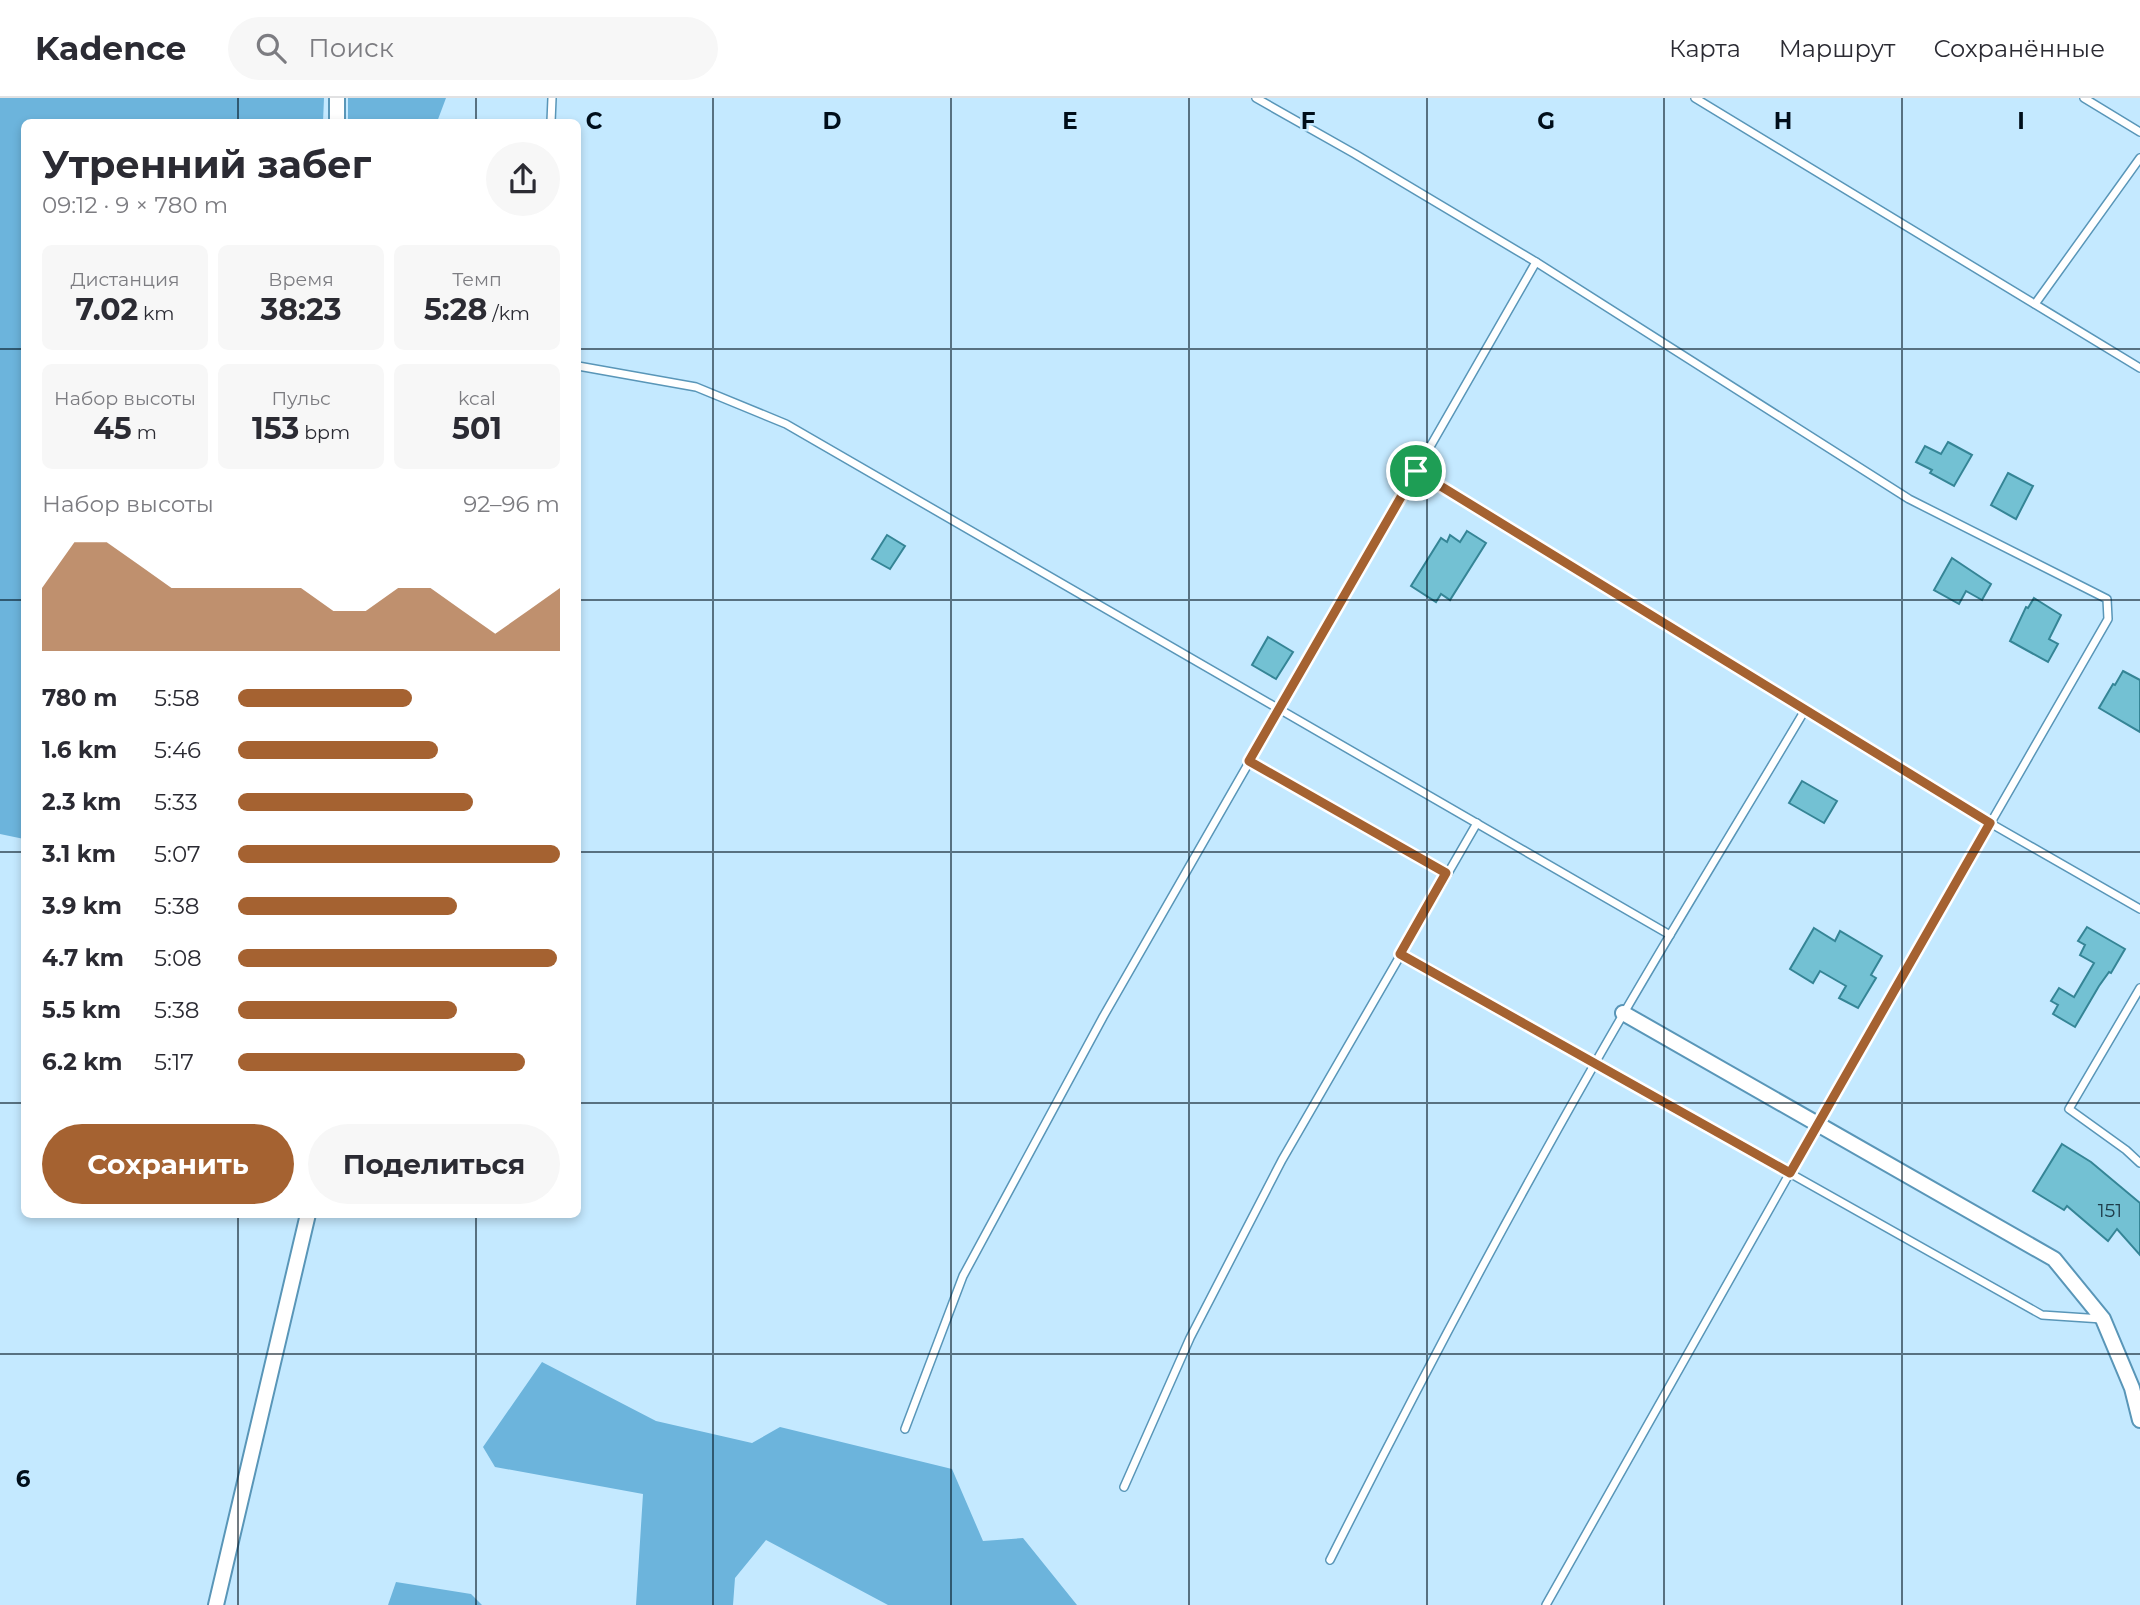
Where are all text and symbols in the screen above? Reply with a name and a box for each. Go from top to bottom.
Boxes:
search box [228,17,718,80]
text: Kadence [35,28,186,68]
icon: search [252,29,290,67]
text: Поиск [308,32,394,64]
text: Карта [1669,34,1741,63]
text: Маршрут [1779,34,1895,63]
text: Сохранённые [1933,34,2105,63]
text: C [586,107,603,135]
text: D [823,107,842,135]
text: E [1062,107,1078,135]
text: F [1301,107,1316,135]
text: G [1537,107,1555,135]
text: H [1774,107,1792,135]
text: I [2017,107,2025,135]
text: Утренний забег [42,141,371,188]
button: share [486,142,560,216]
text: 09:12 · 9 × 780 m [42,191,228,219]
text: Дистанция [70,268,180,291]
text: Время [268,268,334,291]
text: Темп [452,268,502,291]
text: 7.02 [76,291,138,328]
text: 38:23 [261,291,341,328]
text: 5:28 [424,291,487,328]
text: km [138,302,174,325]
text: /km [487,302,530,325]
text: Набор высоты [54,387,196,410]
text: Пульс [271,387,331,410]
text: kcal [458,387,496,410]
text: 45 [93,410,132,447]
text: 153 [252,410,299,447]
text: 501 [452,410,502,447]
text: m [132,421,157,444]
text: bpm [299,421,350,444]
pin [1386,441,1446,501]
icon: arrive [1397,452,1435,490]
text: Набор высоты [42,490,214,518]
text: 92–96 m [463,490,560,518]
text: 780 m [42,684,117,712]
text: 5:58 [154,684,200,712]
text: 1.6 km [42,736,117,764]
text: 5:46 [154,736,201,764]
text: 2.3 km [42,788,121,816]
text: 5:33 [154,788,198,816]
text: 3.1 km [42,840,116,868]
text: 5:07 [154,840,201,868]
text: 3.9 km [42,892,122,920]
text: 5:38 [154,892,200,920]
text: 4.7 km [42,944,124,972]
text: 5:08 [154,944,202,972]
text: 5.5 km [42,996,121,1024]
text: 5:38 [154,996,200,1024]
text: 6.2 km [42,1048,122,1076]
text: 5:17 [154,1048,194,1076]
button: Сохранить [42,1124,294,1204]
button: Поделиться [308,1124,560,1204]
house number: 151 [2098,1199,2122,1222]
text: 6 [16,1465,31,1493]

